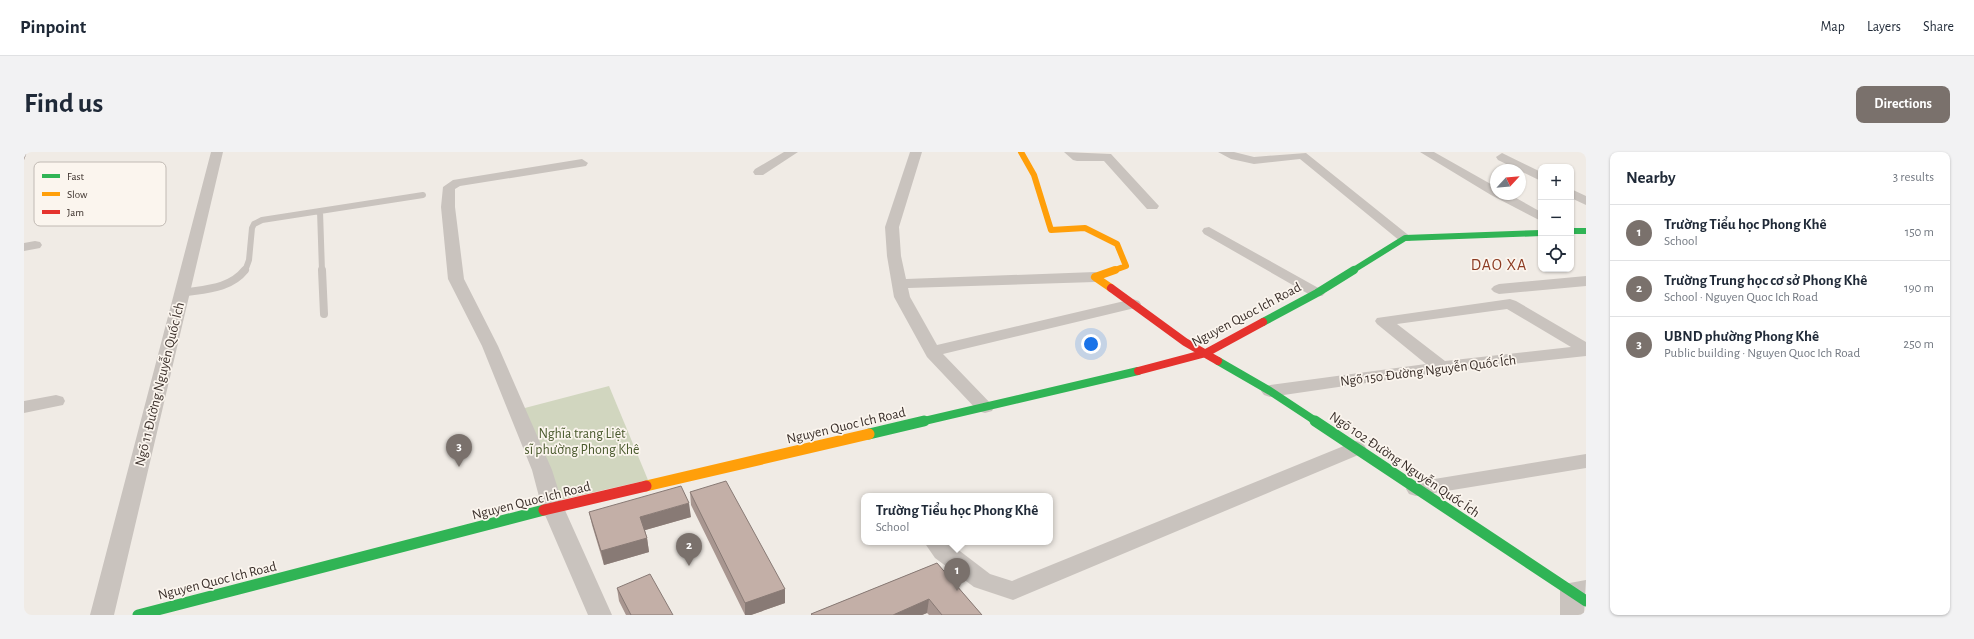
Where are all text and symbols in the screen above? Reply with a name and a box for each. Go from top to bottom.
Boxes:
text: Pinpoint [20,18,86,37]
text: Map [1820,20,1845,34]
text: Layers [1867,20,1901,34]
text: Share [1923,20,1954,34]
button: Directions [1856,86,1950,123]
text: Find us [24,90,103,118]
legend [34,162,166,226]
north arrow [1490,164,1526,200]
map controls [1538,164,1574,272]
button: + [1538,164,1574,200]
text: Nearby [1626,169,1676,186]
text: Fast [67,171,85,182]
text: 3 results [1893,171,1934,184]
text: Slow [67,189,88,200]
button: − [1538,200,1574,236]
text: Jam [67,207,84,218]
text: Trường Tiểu học Phong Khê [1664,217,1827,232]
text: 1 [1637,226,1641,239]
text: 150 m [1905,226,1934,239]
text: School [1664,235,1698,248]
button: locate [1538,236,1574,272]
district label: DAO XA [1471,257,1527,273]
text: Trường Trung học cơ sở Phong Khê [1664,273,1867,288]
street label: Nguyen Quoc Ich Road [1189,280,1303,350]
text: 2 [1636,282,1642,295]
text: 190 m [1904,282,1934,295]
text: School · Nguyen Quoc Ich Road [1664,291,1818,304]
street label: Ngõ 11 Đường Nguyễn Quốc Ích [130,300,187,468]
text: UBND phường Phong Khê [1664,329,1819,344]
your location [1081,334,1101,354]
text: 3 [1636,338,1642,351]
text: 250 m [1903,338,1934,351]
text: Public building · Nguyen Quoc Ich Road [1664,347,1860,360]
street label: Ngõ 150 Đường Nguyễn Quốc Ích [1339,350,1517,389]
street label: Nguyen Quoc Ich Road [785,405,907,446]
street label: Ngõ 102 Đường Nguyễn Quốc Ích [1327,407,1484,520]
park label: Nghĩa trang Liệt sĩ phường Phong Khê [524,427,640,457]
pin: 3 [446,434,472,467]
street label: Nguyen Quoc Ich Road [471,479,592,522]
popup [861,493,1053,545]
text: Trường Tiểu học Phong Khê [876,503,1038,518]
text: School [876,521,909,534]
pin: 2 [676,533,702,566]
pin: 1 [944,558,970,591]
street label: Nguyen Quoc Ich Road [157,559,278,602]

